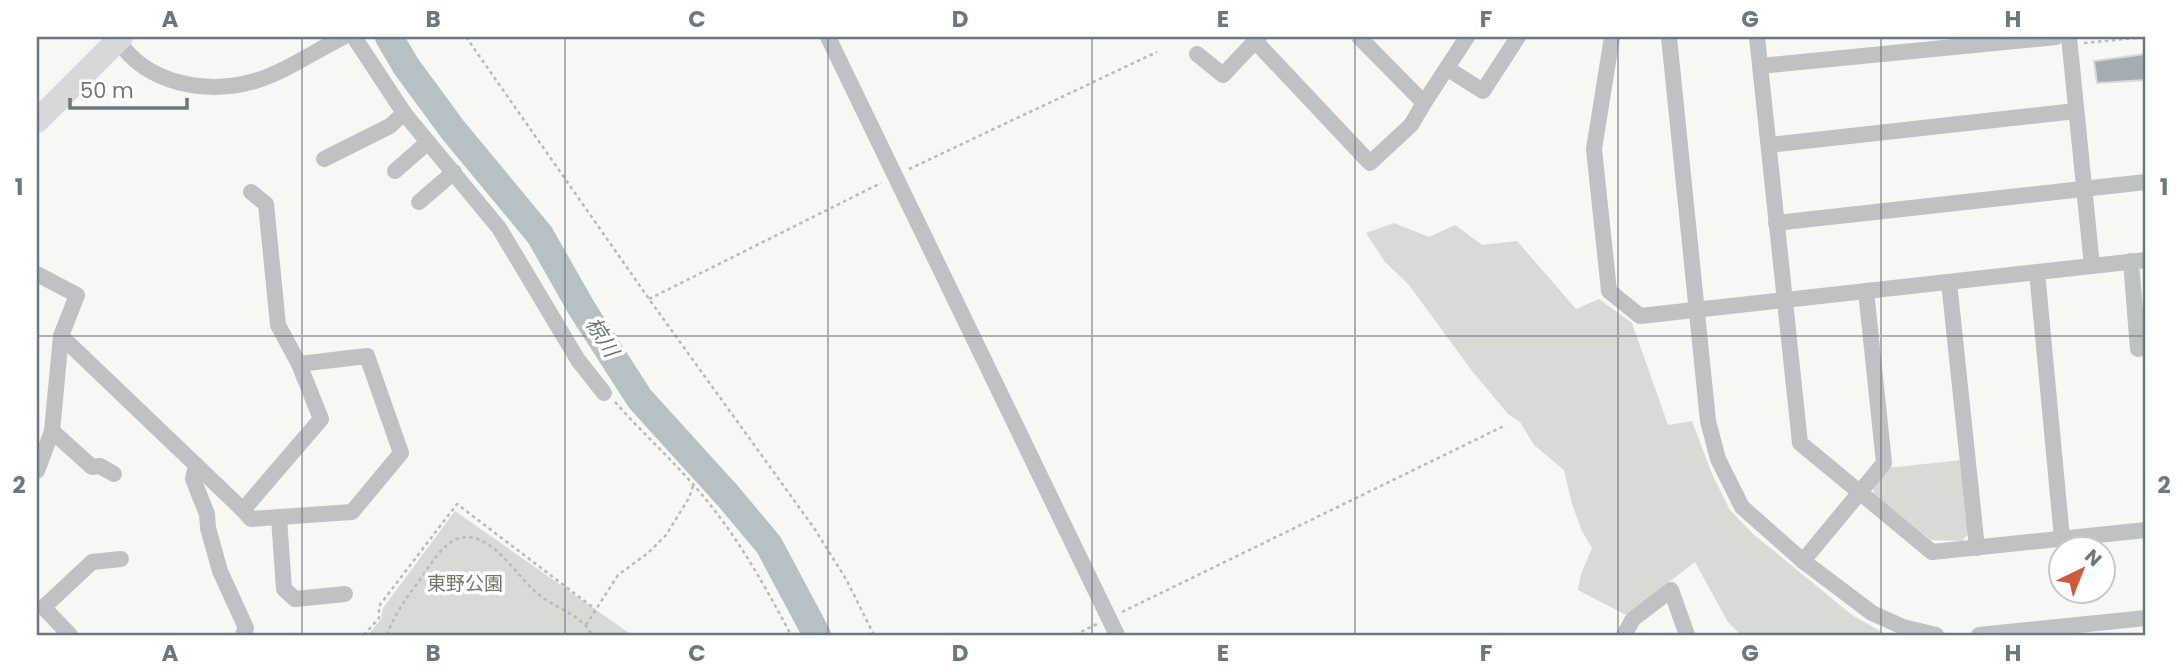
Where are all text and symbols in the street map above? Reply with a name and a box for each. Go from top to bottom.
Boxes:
text: A [162,3,179,35]
text: B [425,3,441,35]
text: C [688,3,706,35]
text: D [952,3,968,35]
text: E [1217,3,1229,35]
text: F [1480,3,1492,35]
text: G [1741,3,1759,35]
text: H [2005,3,2021,35]
scale bar [70,66,187,110]
text: 50 m [80,76,134,105]
text: 1 [15,171,23,203]
text: 1 [2160,171,2168,203]
water label: 椋川 [579,311,627,364]
text: 2 [12,469,26,501]
text: 2 [2157,469,2171,501]
north arrow [2046,536,2116,606]
text: N [2079,543,2108,573]
park label: 東野公園 [427,570,503,597]
text: A [162,637,179,669]
text: B [425,637,441,669]
text: C [688,637,706,669]
text: D [952,637,968,669]
text: E [1217,637,1229,669]
text: F [1480,637,1492,669]
text: G [1741,637,1759,669]
text: H [2005,637,2021,669]

